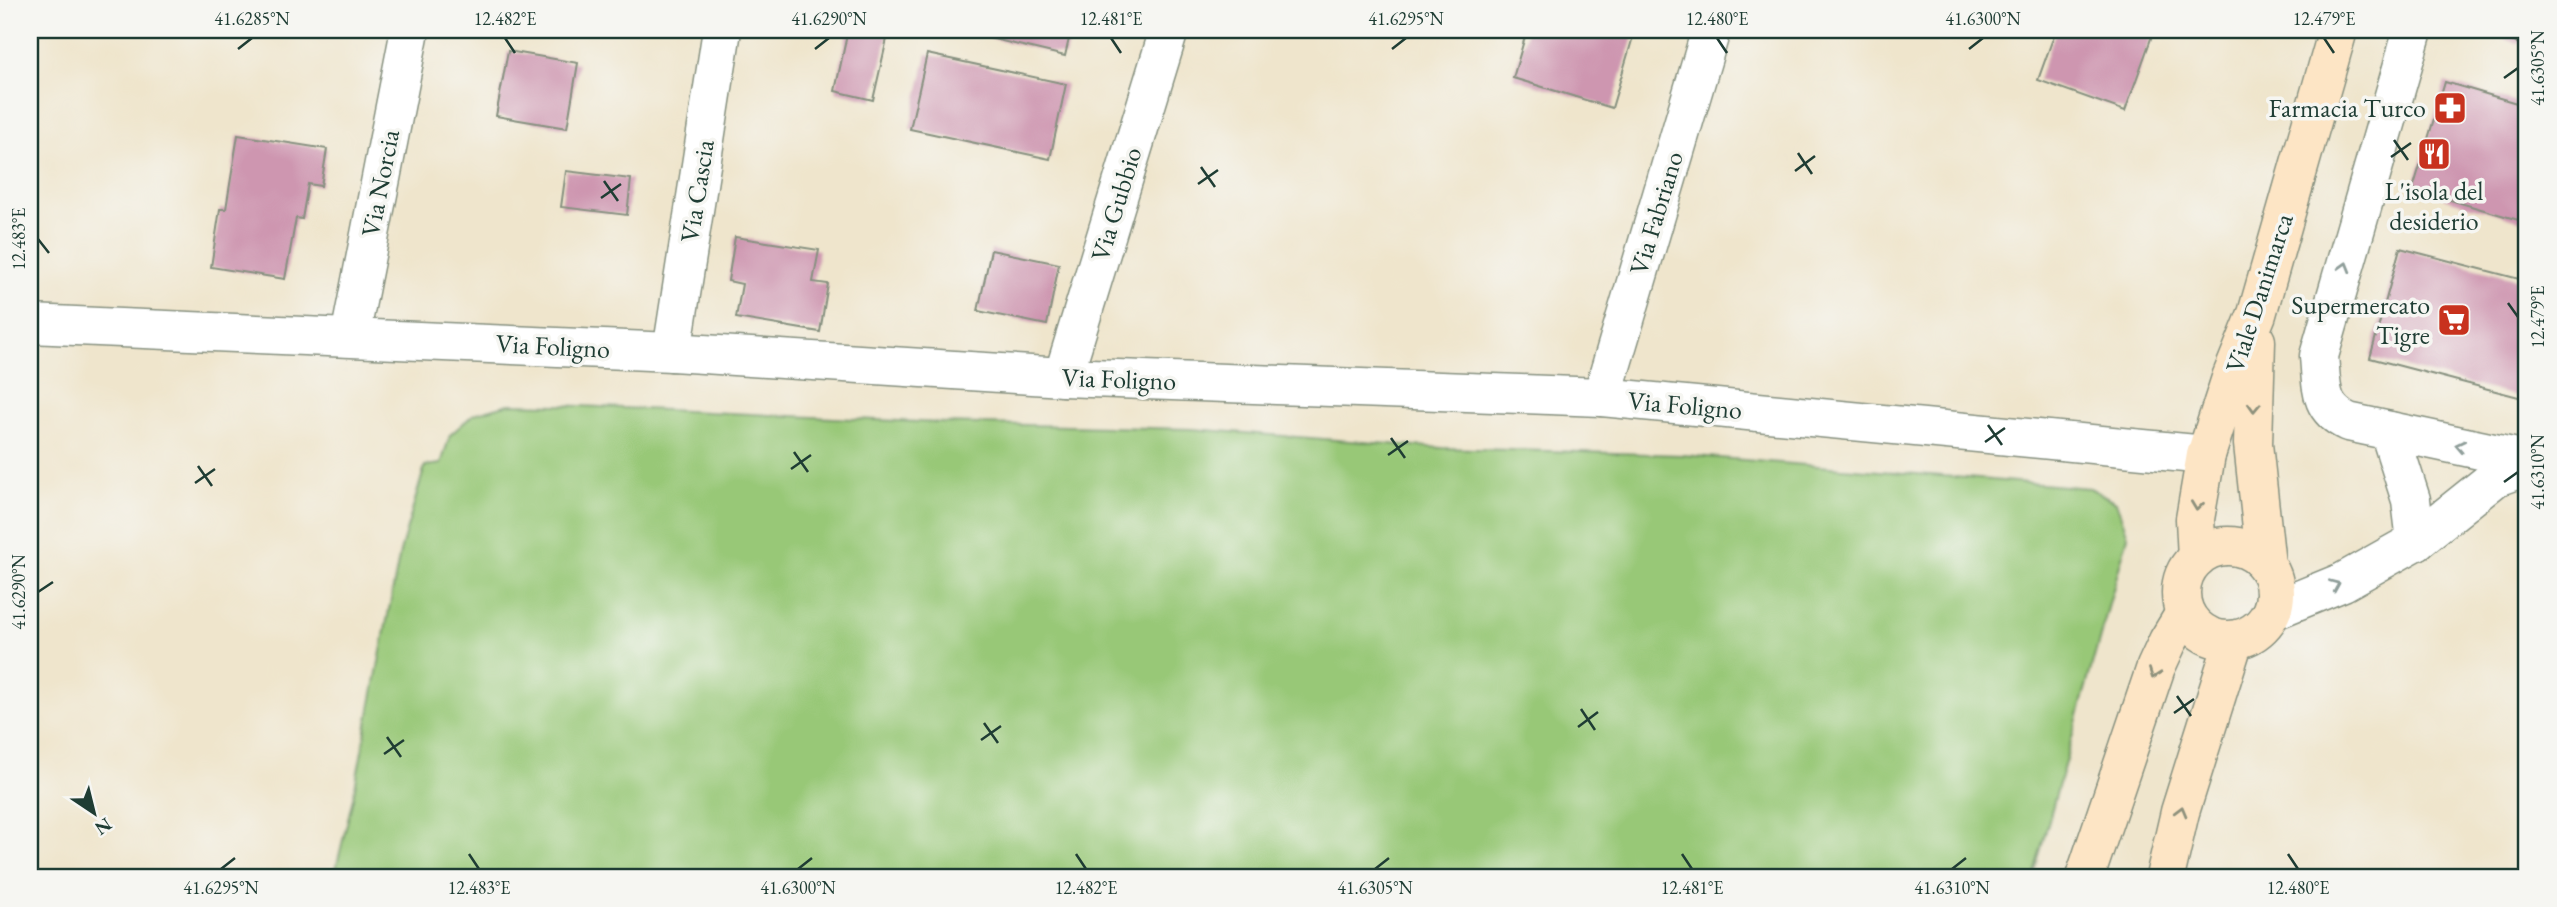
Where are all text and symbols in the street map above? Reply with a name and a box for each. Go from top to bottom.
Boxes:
text: 41.6285°N [214,7,290,30]
text: 12.482°E [474,7,536,30]
text: 41.6290°N [791,7,867,30]
text: 12.481°E [1080,7,1142,30]
text: 41.6295°N [1368,7,1444,30]
text: 12.480°E [1686,7,1748,30]
text: 41.6300°N [1945,7,2021,30]
text: 12.479°E [2293,7,2355,30]
text: 41.6305°N [2526,30,2549,106]
pharmacy icon: Farmacia Turco [2431,89,2469,127]
place label: Farmacia Turco [2269,91,2426,125]
street label: Via Norcia [353,126,407,239]
restaurant icon: L'isola del desiderio [2415,135,2453,173]
street label: Via Cascia [672,137,722,245]
street label: Via Gubbio [1083,143,1149,265]
street label: Via Fabriano [1621,147,1691,279]
place label: L'isola del desiderio [2385,174,2483,238]
text: 12.483°E [7,208,30,270]
street label: Viale Danimarca [2217,209,2301,377]
one-way arrow [2336,261,2351,273]
text: 12.479°E [2526,286,2549,348]
place label: Supermercato Tigre [2291,288,2430,352]
supermarket icon: Supermercato Tigre [2435,301,2473,339]
street label: Via Foligno [495,326,611,366]
street label: Via Foligno [1061,360,1177,398]
street label: Via Foligno [1627,383,1743,427]
one-way arrow [2246,401,2261,412]
text: 41.6310°N [2526,434,2549,510]
one-way arrow [2454,439,2466,454]
one-way arrow [2189,500,2204,512]
text: 41.6290°N [7,554,30,630]
one-way arrow [2328,579,2340,593]
one-way arrow [2148,667,2162,679]
north arrow [60,778,130,848]
one-way arrow [2173,805,2187,817]
text: N [89,812,117,842]
text: 41.6295°N [183,876,259,899]
text: 12.483°E [448,876,510,899]
text: 41.6300°N [760,876,836,899]
text: 12.482°E [1055,876,1117,899]
text: 41.6305°N [1337,876,1413,899]
text: 12.481°E [1661,876,1723,899]
text: 41.6310°N [1914,876,1990,899]
text: 12.480°E [2267,876,2329,899]

